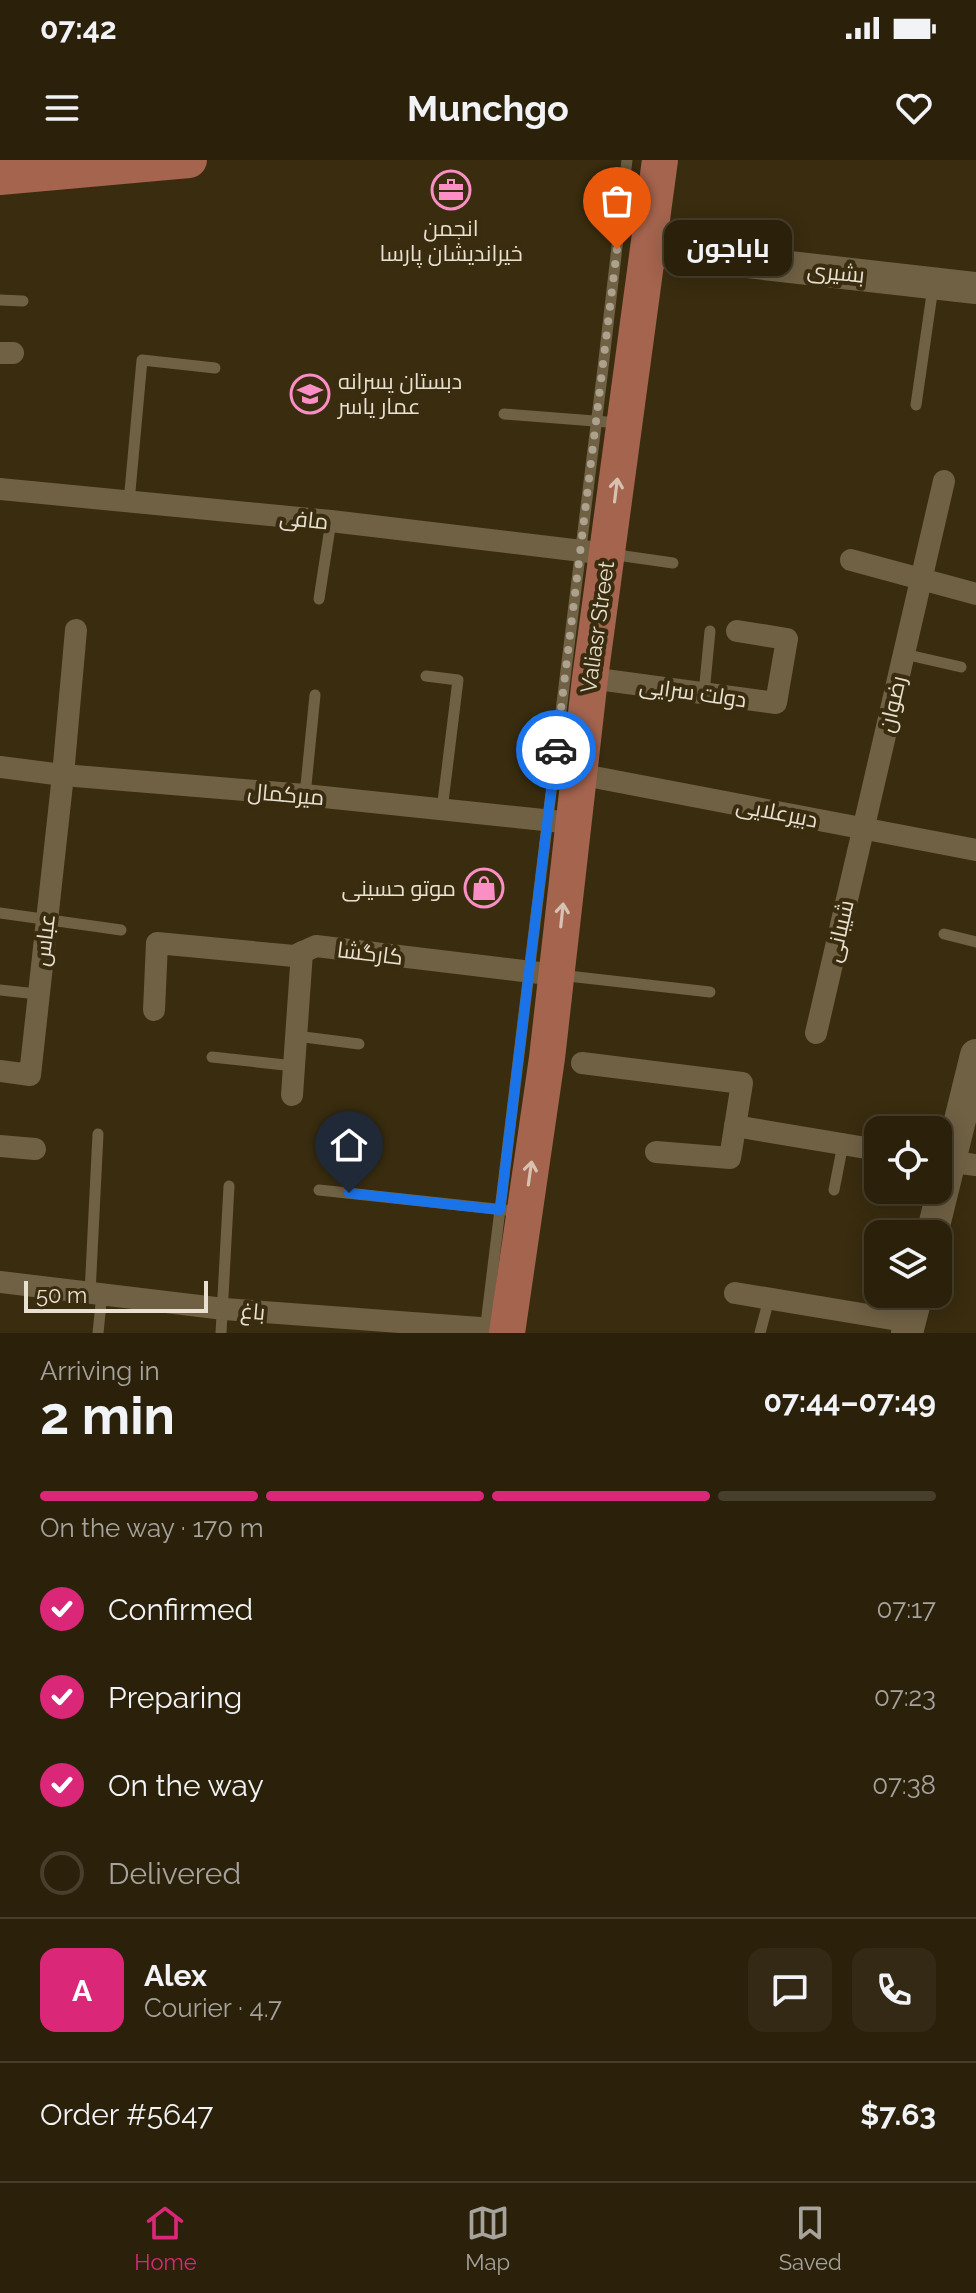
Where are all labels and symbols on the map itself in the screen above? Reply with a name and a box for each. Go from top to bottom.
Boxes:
pin [583,167,651,249]
office icon: انجمن خیراندیشان پارسا [430,169,472,211]
place label: انجمن خیراندیشان پارسا [379,215,523,268]
callout: باباجون [665,221,793,277]
street label: بشیری [806,256,866,288]
place label: دبستان پسرانه عمار یاسر [336,368,462,419]
school or university icon: دبستان پسرانه عمار یاسر [289,373,331,415]
one-way arrow [608,477,623,504]
street label: مافی [278,504,330,535]
street label: Valiasr Street [575,559,619,695]
street label: دولت سرایی [638,672,748,713]
street label: رضوان [873,673,911,735]
courier [516,710,596,790]
street label: میرکمال [247,778,325,810]
street label: دبیرعلایی [734,791,820,834]
shop icon: موتو حسینی [463,867,505,909]
place label: موتو حسینی [341,875,456,902]
street label: شیبانی [819,897,860,965]
one-way arrow [555,902,570,929]
street label: عباس [28,912,61,968]
street label: کارگشا [336,936,404,970]
pin [315,1111,383,1193]
one-way arrow [523,1160,538,1186]
scale bar [24,1277,208,1313]
street label: باغ [239,1297,266,1327]

